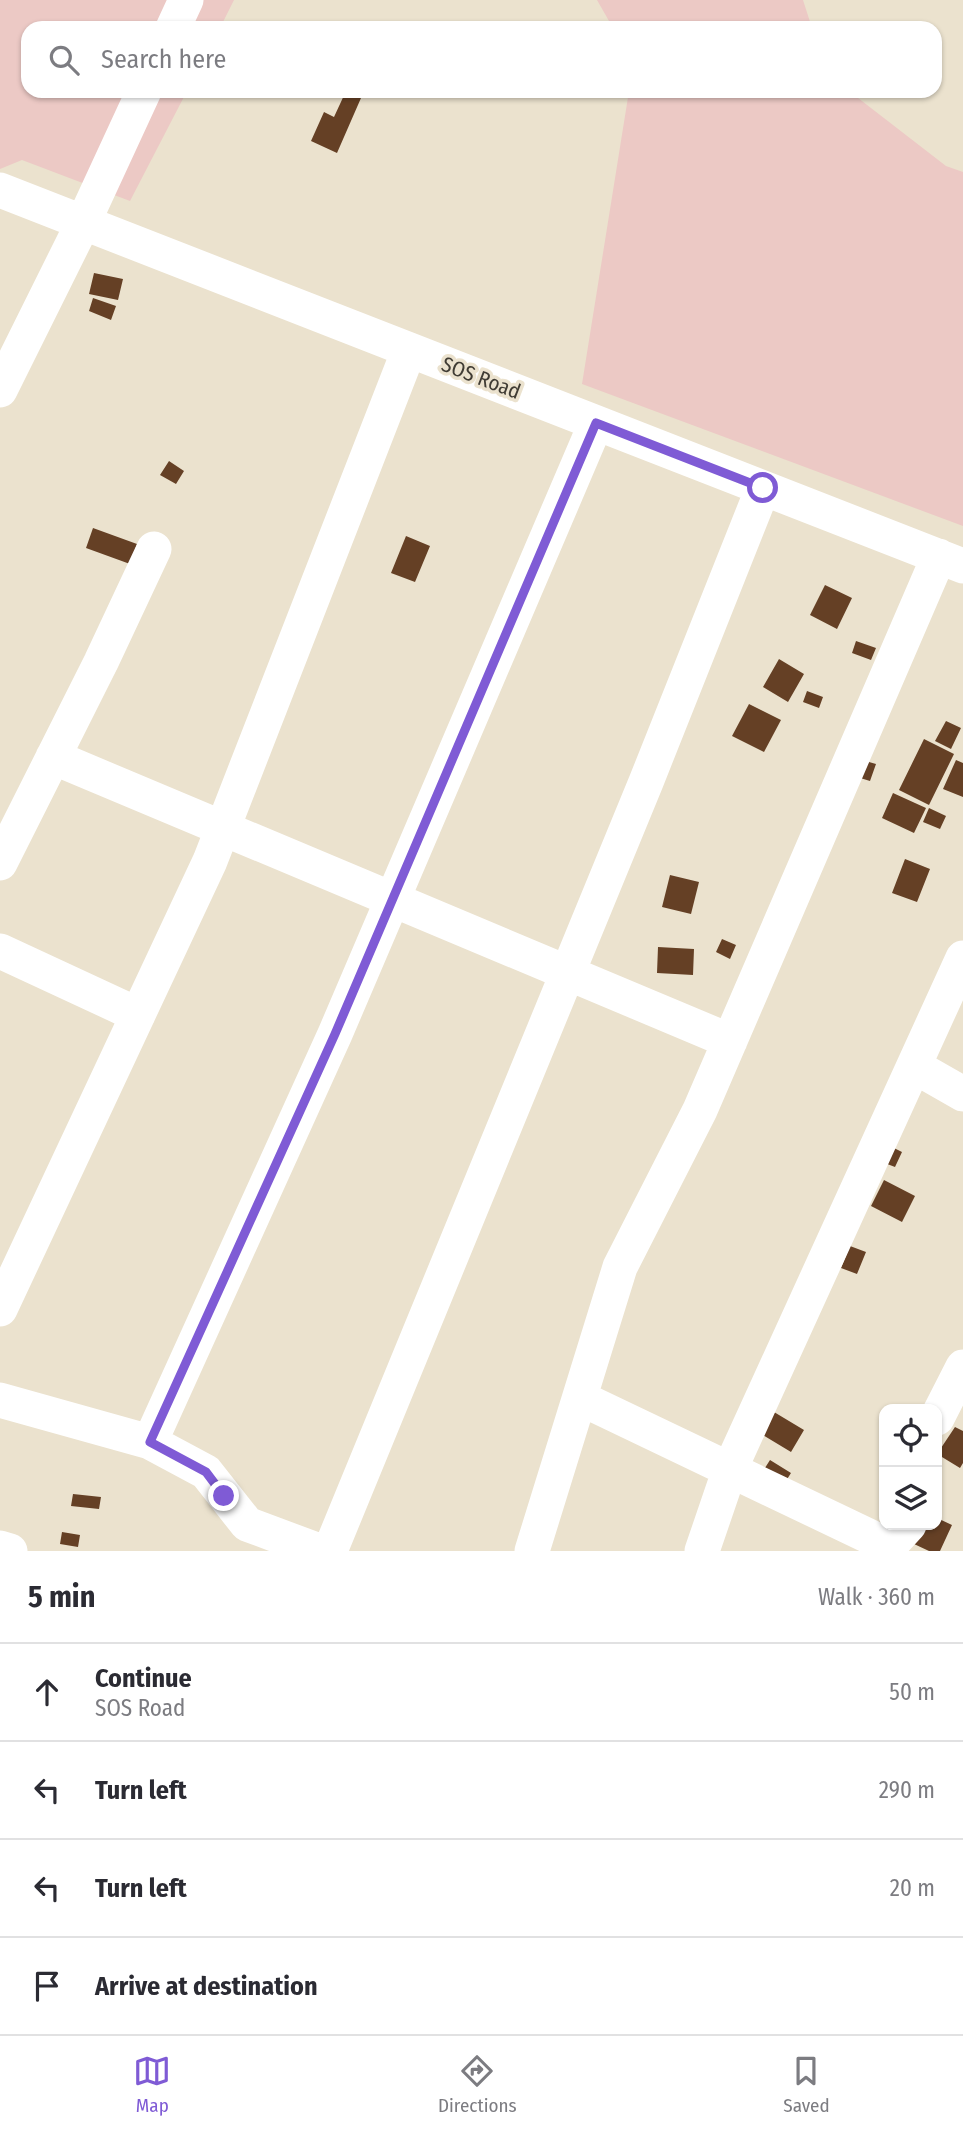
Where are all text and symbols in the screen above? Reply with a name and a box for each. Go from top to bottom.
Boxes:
search box [21,21,942,98]
icon: search [45,41,83,79]
text: Search here [101,44,226,75]
street label: SOS Road [438,351,524,405]
route start [747,472,778,503]
map controls [879,1404,942,1530]
button: locate [879,1404,942,1467]
button: layers [879,1467,942,1530]
route end [208,1480,239,1511]
text: 5 min [28,1579,95,1615]
text: Walk · 360 m [818,1583,935,1611]
text: Continue [95,1663,192,1694]
icon: ahead [28,1673,66,1711]
text: 50 m [889,1678,935,1706]
text: SOS Road [95,1694,185,1722]
icon: left [28,1771,66,1809]
text: Turn left [95,1775,187,1806]
text: 290 m [879,1776,935,1804]
icon: left [28,1869,66,1907]
text: Turn left [95,1873,187,1904]
text: 20 m [890,1874,935,1902]
icon: arrive [28,1967,66,2005]
text: Arrive at destination [95,1971,318,2002]
tab: Map [133,2052,171,2117]
tab: Directions [438,2052,517,2117]
tab: Saved [783,2052,830,2117]

